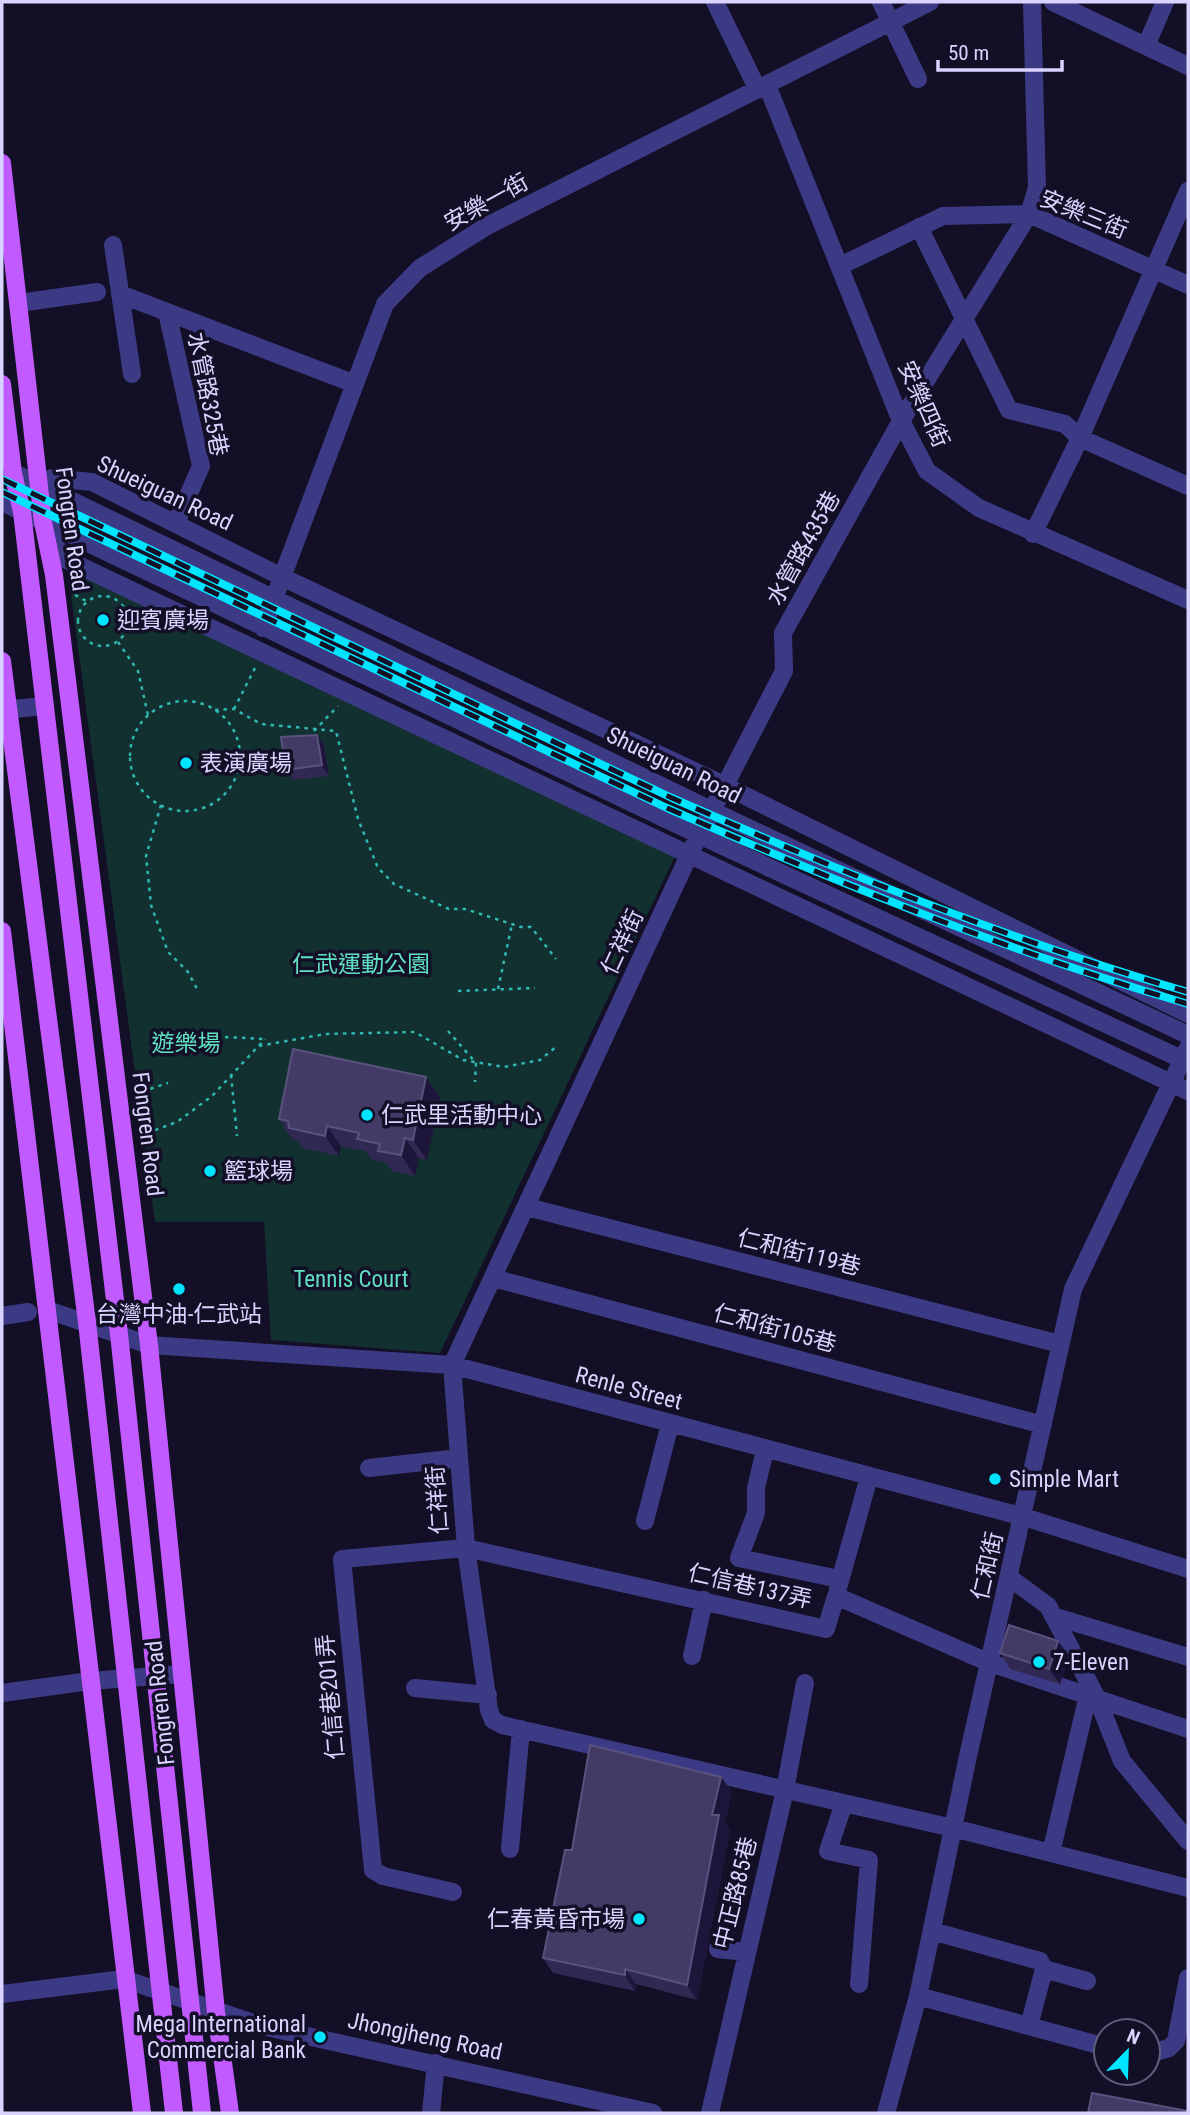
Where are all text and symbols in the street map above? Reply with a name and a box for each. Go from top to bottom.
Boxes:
scale bar [938,28,1062,72]
text: 50 m [948,41,989,65]
street label: 安樂一街 [439,168,533,237]
street label: 安樂三街 [1036,185,1132,244]
street label: 水管路325巷 [182,330,233,459]
street label: 安樂四街 [893,357,955,452]
street label: Shueiguan Road [93,450,237,537]
street label: Fongren Road [49,465,94,593]
street label: 水管路435巷 [761,487,846,610]
place label: 迎賓廣場 [117,607,209,634]
marker: 迎賓廣場 [95,612,111,628]
street label: Shueiguan Road [602,721,745,810]
place label: 表演廣場 [200,750,292,777]
marker: 表演廣場 [178,755,194,771]
street label: 仁祥街 [596,905,649,979]
park label: 仁武運動公園 [292,951,430,978]
park label: 遊樂場 [152,1030,221,1057]
street label: Fongren Road [126,1070,169,1198]
place label: 仁武里活動中心 [381,1102,542,1129]
marker: 仁武里活動中心 [359,1107,375,1123]
place label: 籃球場 [224,1158,293,1185]
marker: 籃球場 [202,1163,218,1179]
street label: 仁和街119巷 [734,1224,863,1281]
park label: Tennis Court [293,1266,409,1293]
marker: 台灣中油-仁武站 [171,1281,187,1297]
street label: 仁和街105巷 [710,1299,839,1358]
place label: 台灣中油-仁武站 [96,1301,262,1328]
street label: Renle Street [573,1361,685,1416]
street label: 仁祥街 [422,1465,453,1535]
place label: Simple Mart [1009,1466,1119,1493]
marker: Simple Mart [987,1471,1003,1487]
street label: 仁和街 [967,1529,1008,1603]
street label: 仁信巷137弄 [685,1559,814,1614]
street label: 仁信巷201弄 [312,1633,349,1761]
street label: Fongren Road [141,1639,180,1767]
place label: 7-Eleven [1053,1649,1129,1676]
marker: 7-Eleven [1031,1654,1047,1670]
street label: 中正路85巷 [709,1834,762,1952]
place label: 仁春黃昏市場 [487,1906,625,1933]
marker: 仁春黃昏市場 [631,1911,647,1927]
street label: Jhongjheng Road [345,2007,505,2066]
place label: Mega International Commercial Bank [135,2011,307,2064]
north arrow [1092,2017,1162,2087]
text: N [1124,2024,1143,2050]
marker: Mega International Commercial Bank [312,2029,328,2045]

